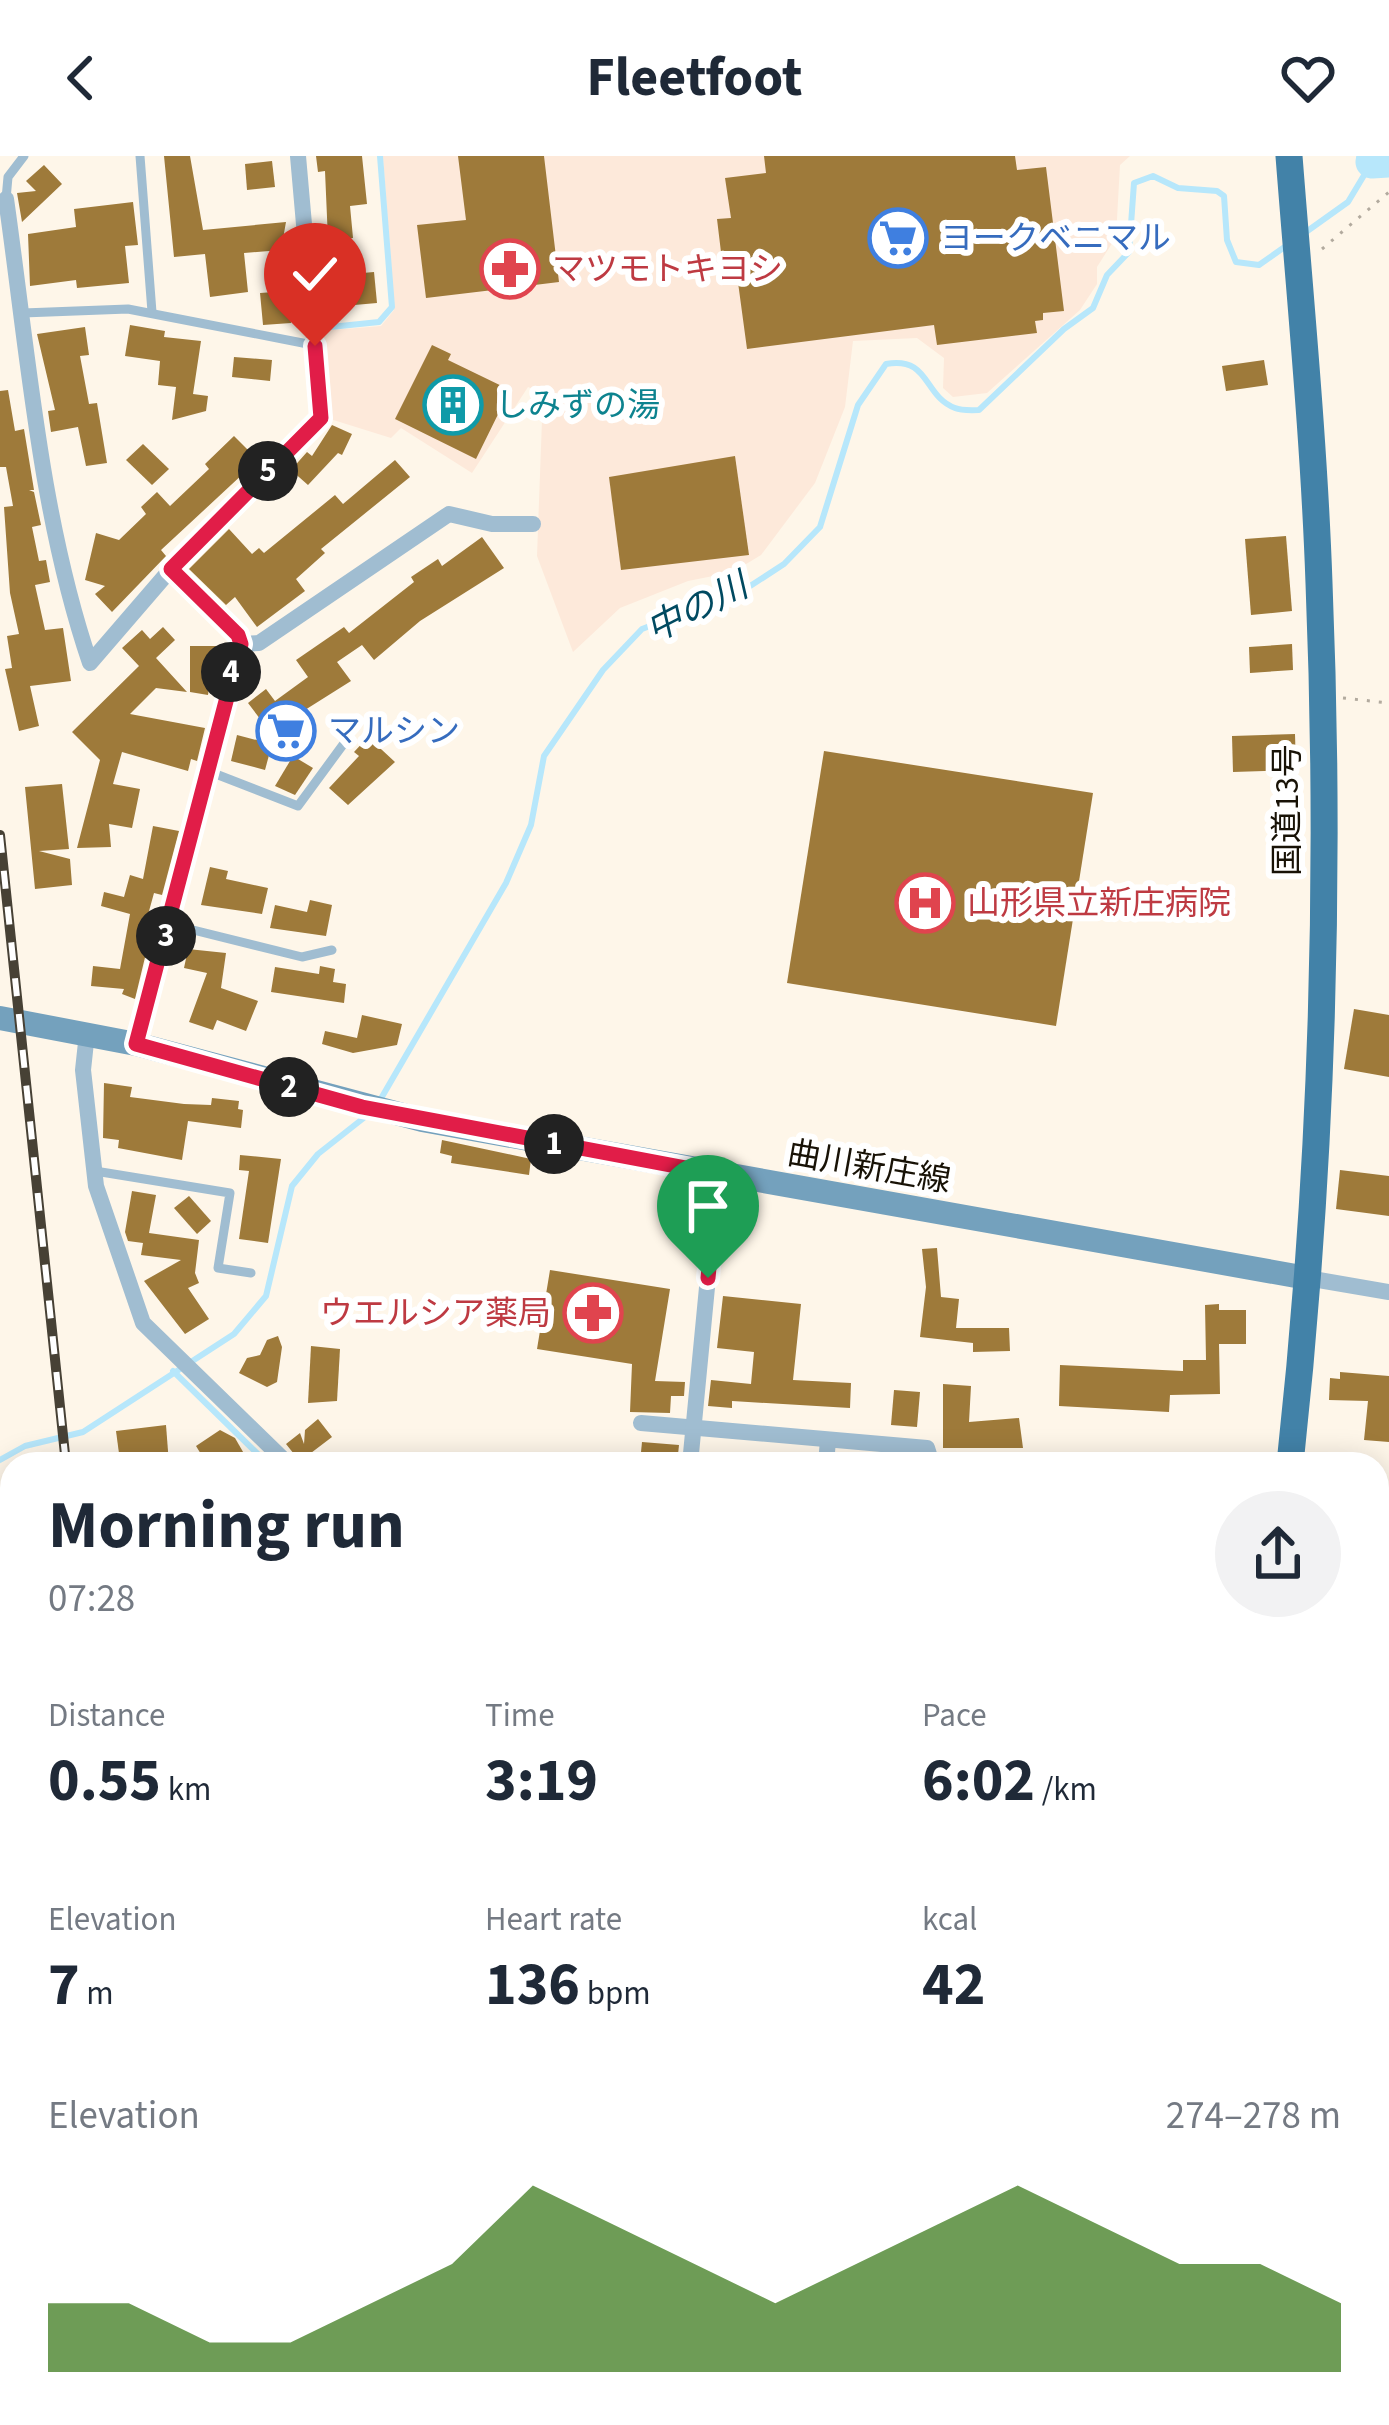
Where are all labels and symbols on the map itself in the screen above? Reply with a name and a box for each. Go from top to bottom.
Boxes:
supermarket icon: ヨークベニマル [867,207,929,269]
place label: ヨークベニマル [940,215,1171,262]
pin [264,223,366,346]
pharmacy icon: マツモトキヨシ [479,238,541,300]
place label: マツモトキヨシ [552,246,783,293]
building icon: しみずの湯 [422,374,484,436]
place label: しみずの湯 [495,382,660,429]
pin: 5 [238,441,298,501]
water label: 中の川 [637,559,760,655]
pin: 4 [201,642,261,702]
supermarket icon: マルシン [255,700,317,762]
place label: マルシン [328,708,460,755]
street label: 国道13号 [1264,744,1311,876]
hospital icon: 山形県立新庄病院 [894,872,956,934]
place label: 山形県立新庄病院 [967,880,1231,927]
pin: 3 [136,906,196,966]
pin: 2 [259,1057,319,1117]
pin: 1 [524,1114,584,1174]
street label: 曲川新庄線 [784,1130,954,1204]
pin [657,1155,759,1278]
pharmacy icon: ウエルシア薬局 [562,1282,624,1344]
place label: ウエルシア薬局 [320,1290,551,1337]

